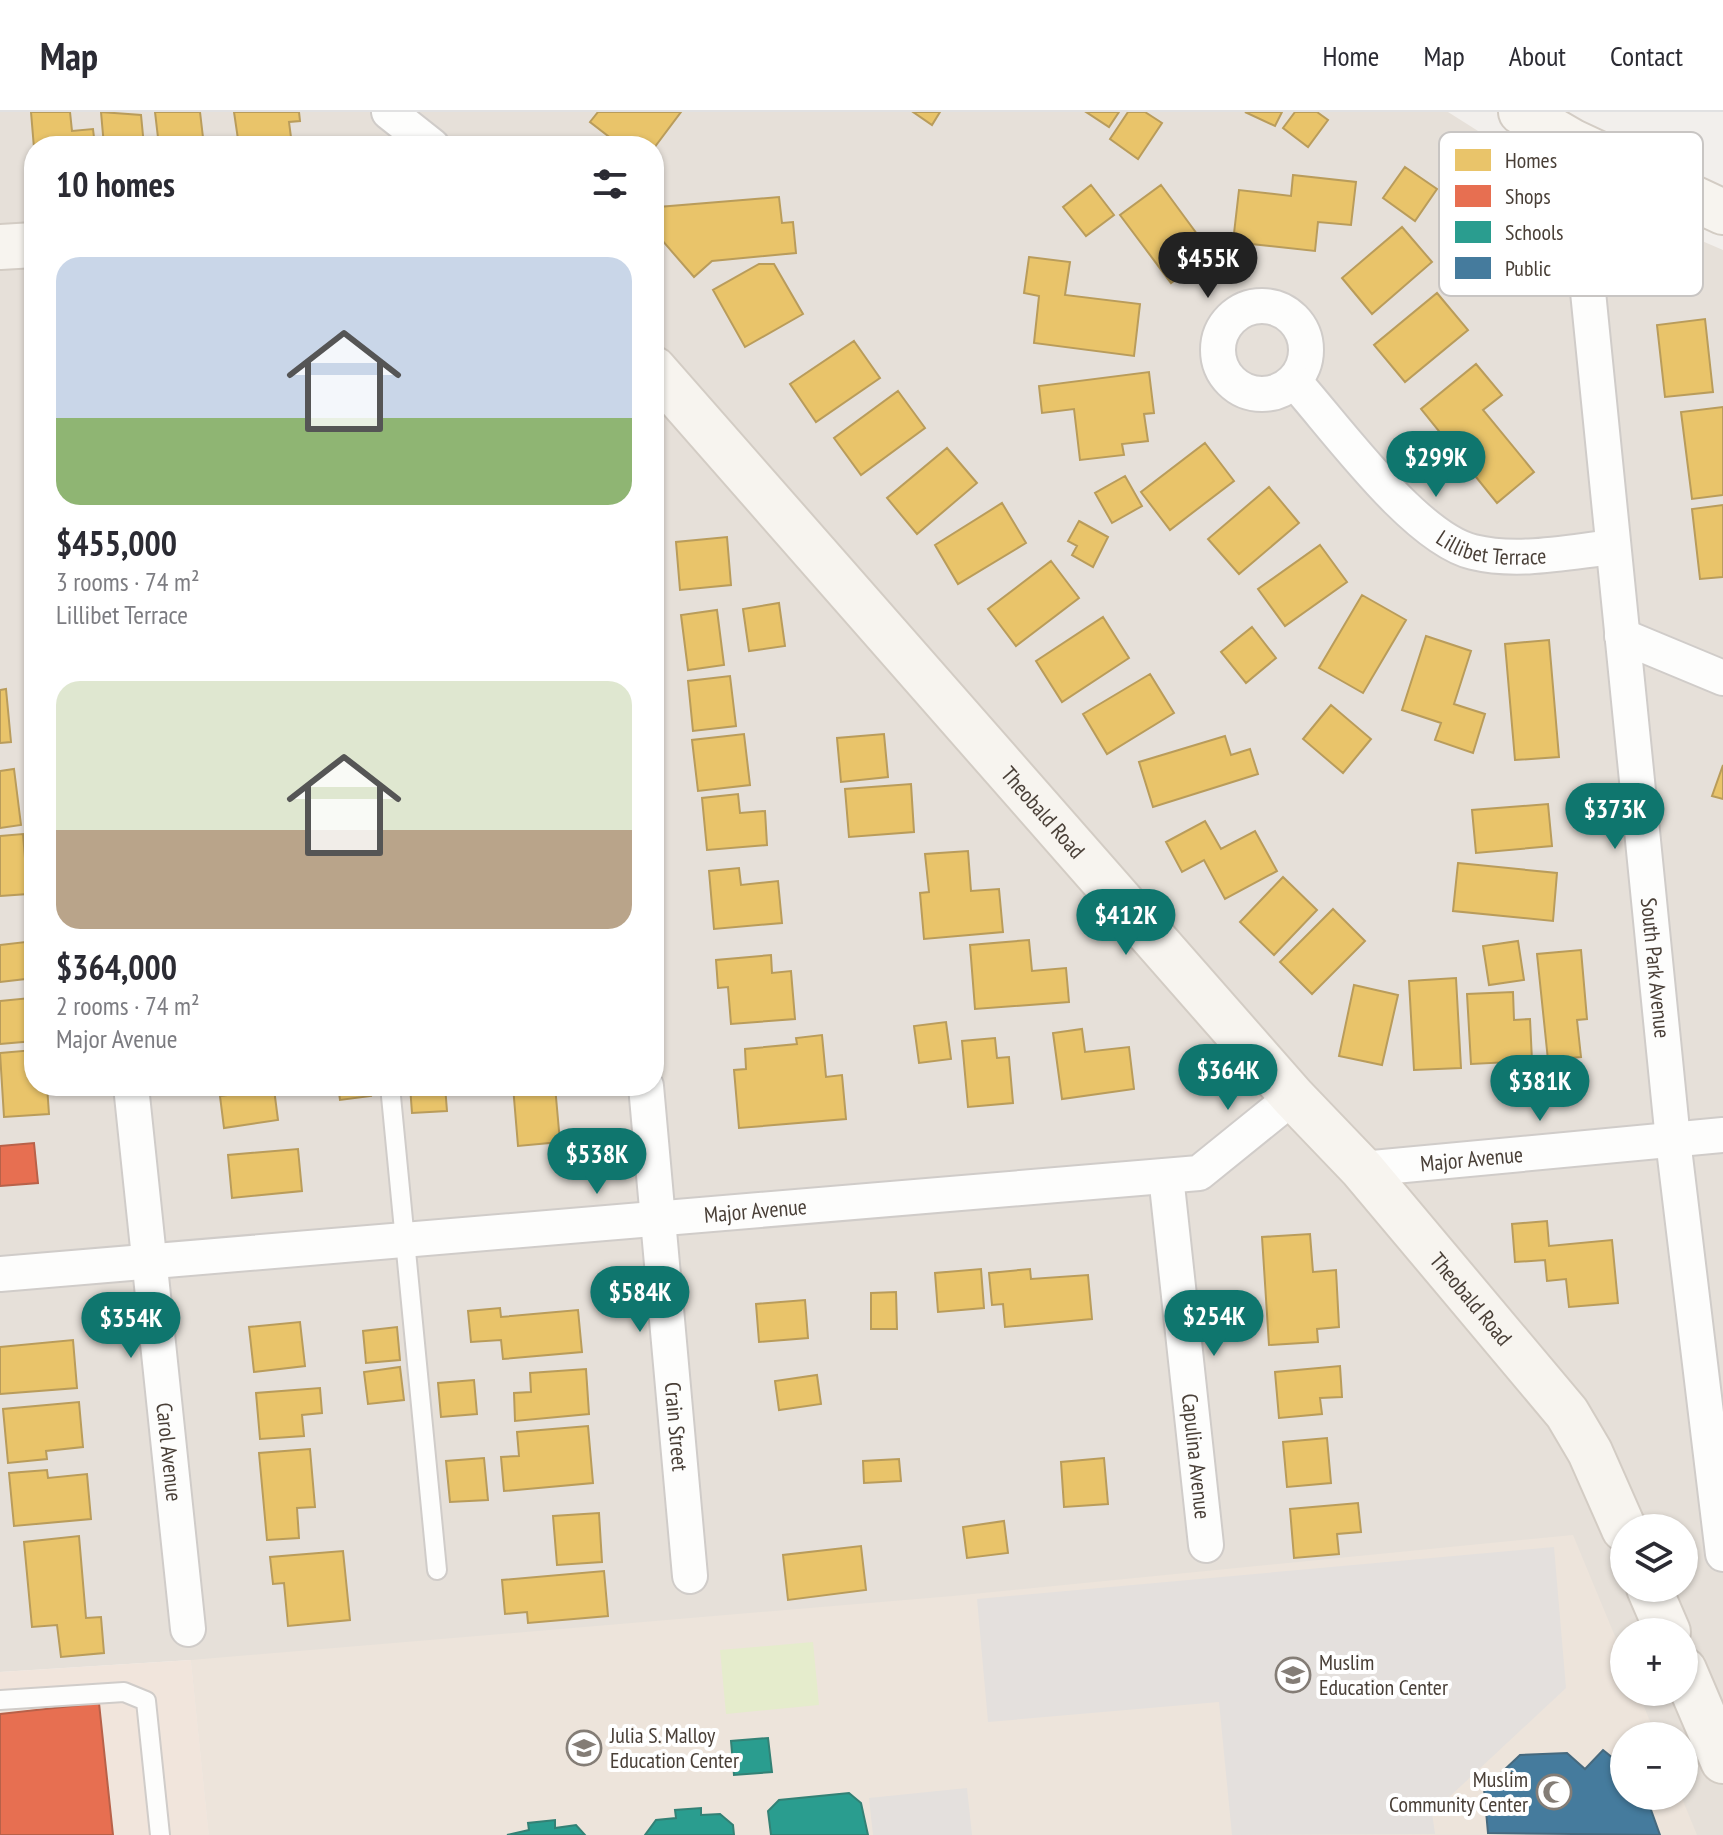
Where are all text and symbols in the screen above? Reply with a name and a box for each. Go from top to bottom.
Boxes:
text: Map [40,31,98,80]
text: Home [1323,37,1379,74]
text: Map [1423,37,1465,74]
text: About [1509,37,1566,74]
text: Contact [1610,37,1683,74]
legend [1439,132,1703,296]
text: Homes [1505,146,1557,174]
text: 10 homes [56,162,175,206]
icon: filters [588,162,632,206]
text: Shops [1505,182,1551,210]
text: Schools [1505,218,1564,246]
pin: $455K [1152,232,1264,300]
text: $455K [1176,241,1240,274]
text: Public [1505,254,1551,282]
icon: home [272,309,416,453]
pin: $299K [1380,431,1492,499]
text: $299K [1404,440,1468,473]
text: $455,000 [56,521,177,565]
street label: Lillibet Terrace [1431,524,1547,571]
text: 3 rooms · 74 m² [56,565,200,598]
text: Lillibet Terrace [56,598,188,631]
icon: home [272,733,416,877]
street label: Theobald Road [995,761,1091,864]
pin: $373K [1559,783,1671,851]
text: $373K [1583,792,1647,825]
pin: $412K [1070,889,1182,957]
street label: South Park Avenue [1635,896,1677,1039]
text: $412K [1094,898,1158,931]
text: $364,000 [56,945,177,989]
text: 2 rooms · 74 m² [56,989,200,1022]
text: Major Avenue [56,1022,177,1055]
pin: $364K [1172,1044,1284,1112]
text: $364K [1196,1053,1260,1086]
pin: $381K [1484,1055,1596,1123]
text: $381K [1508,1064,1572,1097]
pin: $538K [541,1128,653,1196]
text: $538K [565,1137,629,1170]
street label: Major Avenue [1419,1140,1524,1177]
street label: Major Avenue [703,1192,808,1229]
street label: Theobald Road [1424,1247,1518,1351]
pin: $584K [584,1266,696,1334]
text: $584K [608,1275,672,1308]
pin: $254K [1158,1290,1270,1358]
pin: $354K [75,1292,187,1360]
text: $254K [1182,1299,1246,1332]
text: $354K [99,1301,163,1334]
street label: Crain Street [659,1381,695,1472]
street label: Capulina Avenue [1176,1392,1217,1520]
street label: Carol Avenue [150,1401,189,1503]
map controls [1610,1514,1698,1810]
button: layers [1610,1514,1698,1602]
button: + [1610,1618,1698,1706]
place label: Muslim Education Center [1319,1648,1448,1701]
school or university icon: Muslim Education Center [1274,1656,1312,1694]
place label: Julia S. Malloy Education Center [609,1721,739,1774]
button: − [1610,1722,1698,1810]
school or university icon: Julia S. Malloy Education Center [565,1729,603,1767]
place label: Muslim Community Center [1389,1765,1528,1818]
mosque icon: Muslim Community Center [1535,1773,1573,1811]

